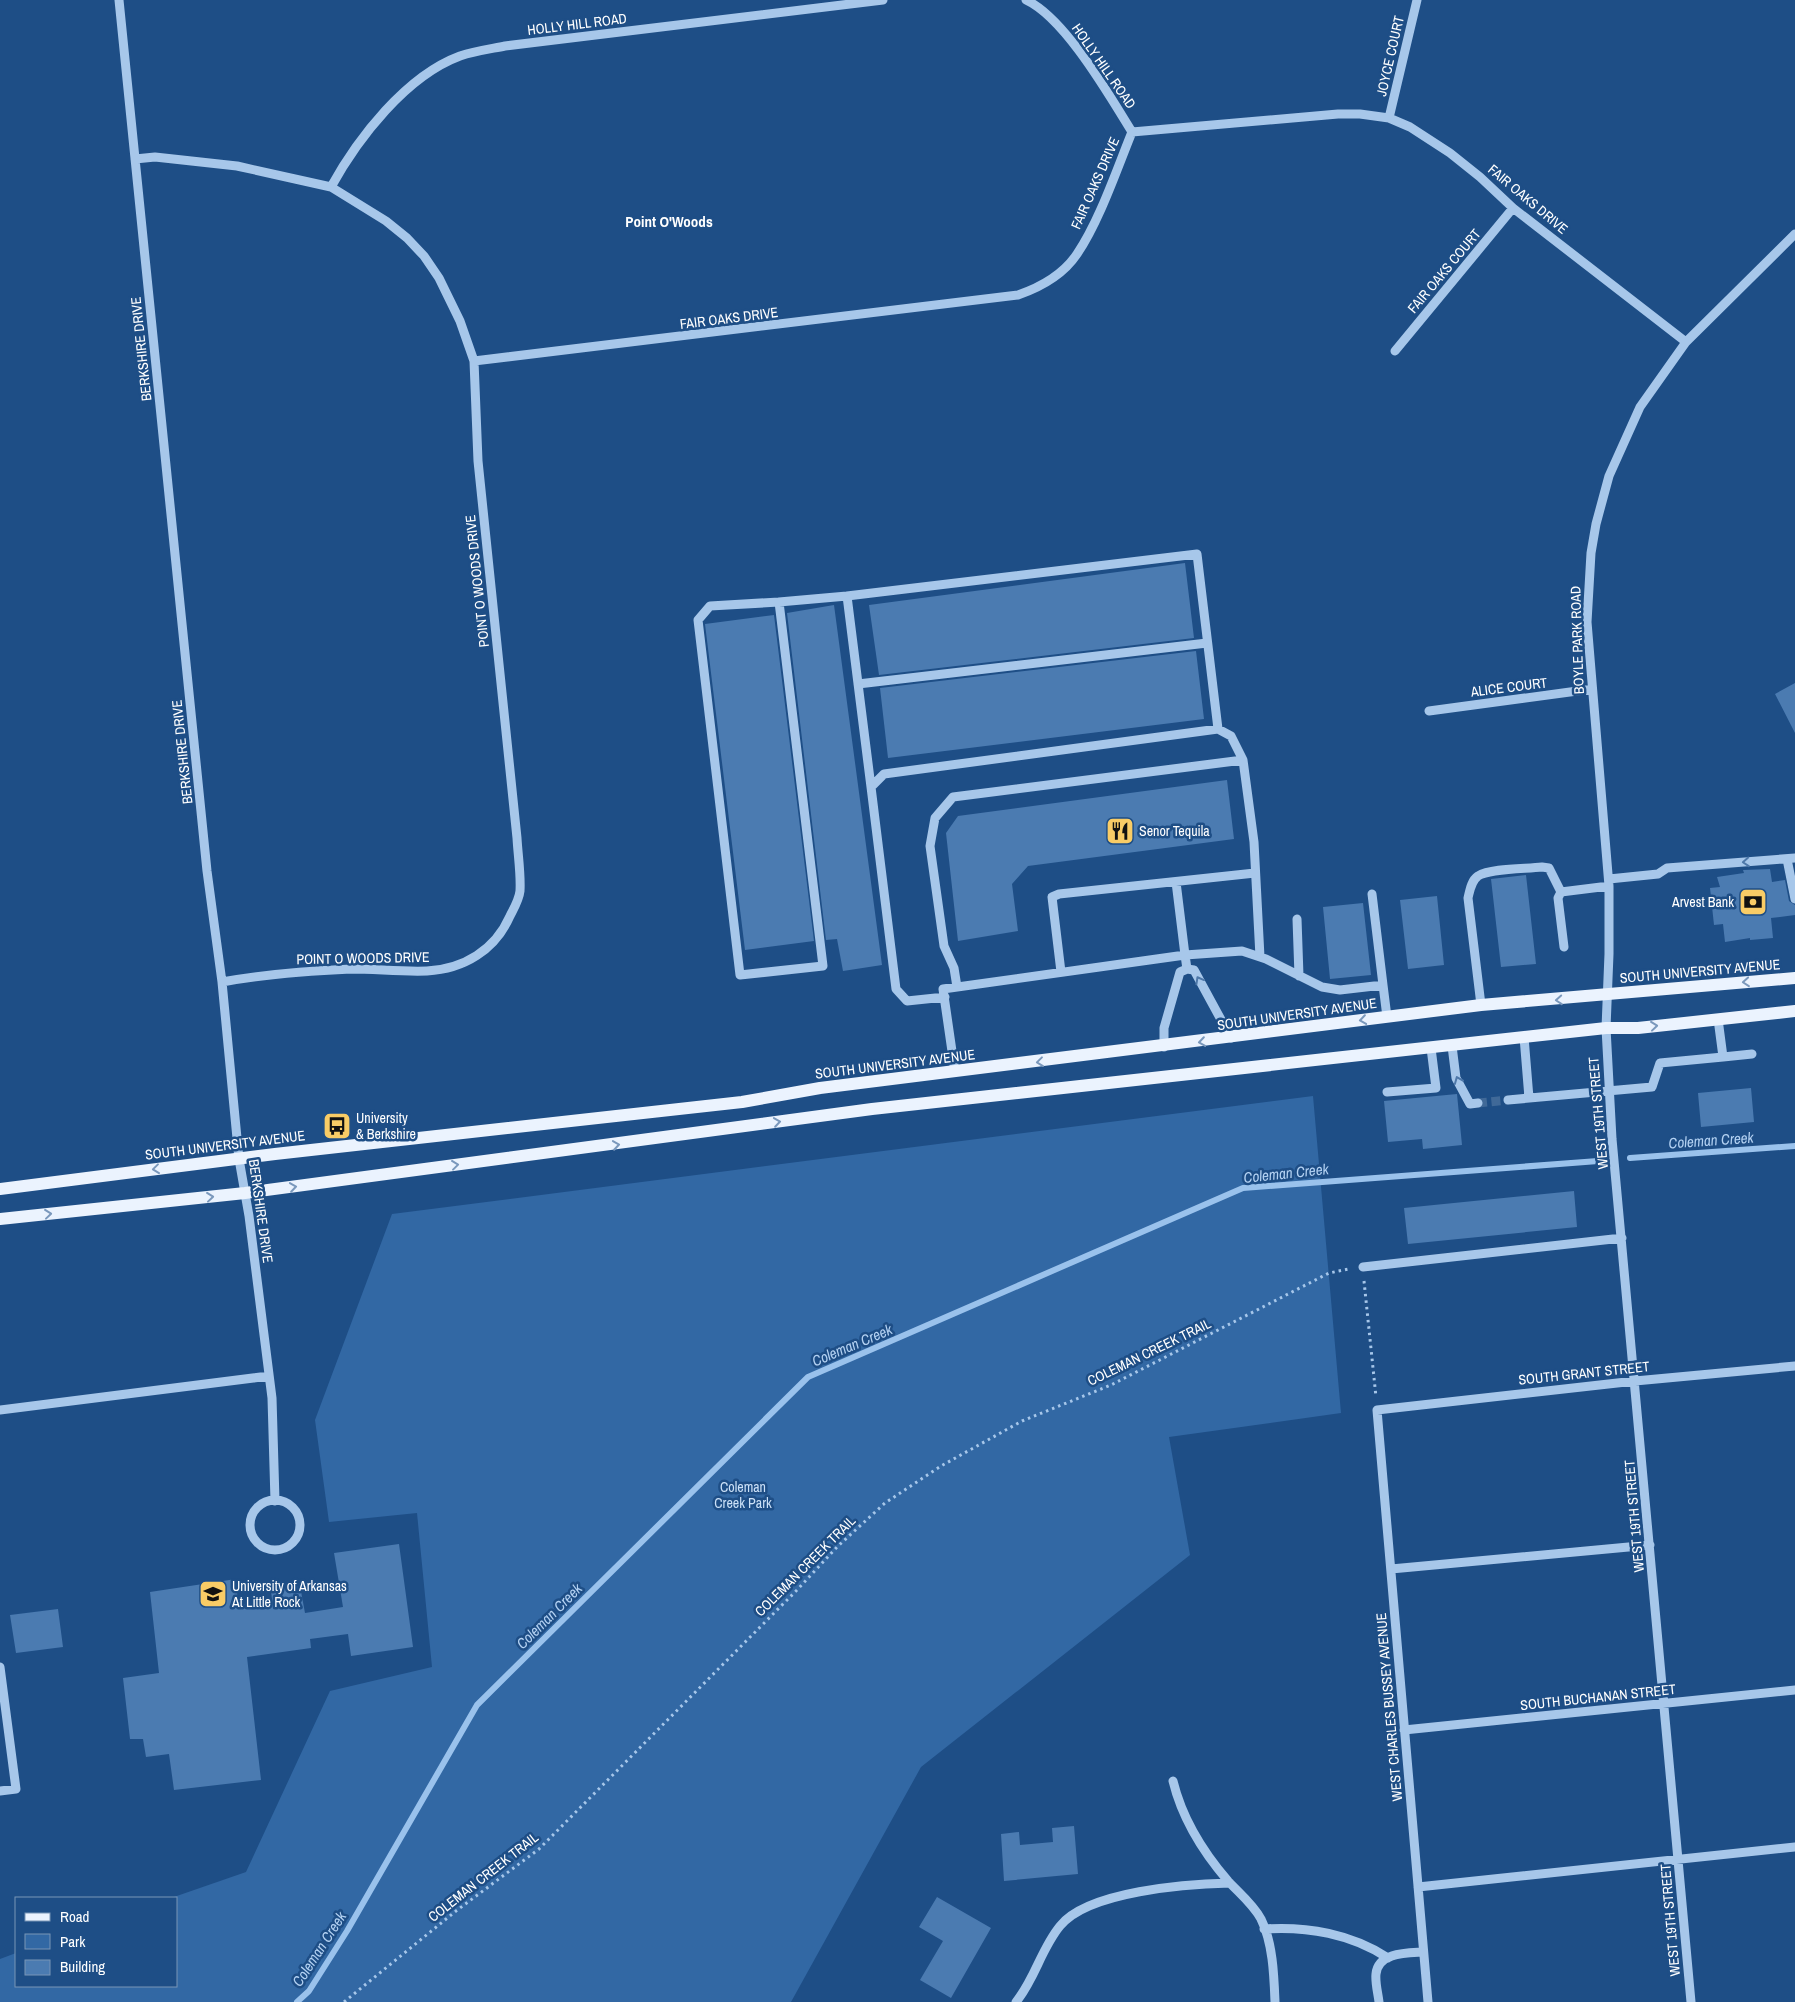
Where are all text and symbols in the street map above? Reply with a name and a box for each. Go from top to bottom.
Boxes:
street label: HOLLY HILL ROAD [526,9,628,39]
street label: JOYCE COURT [1372,14,1408,98]
street label: HOLLY HILL ROAD [1068,20,1140,112]
street label: FAIR OAKS DRIVE [1067,134,1123,232]
street label: FAIR OAKS DRIVE [1484,160,1572,238]
district label: Point O'Woods [625,211,713,232]
street label: FAIR OAKS COURT [1404,225,1484,317]
street label: BERKSHIRE DRIVE [127,296,155,402]
street label: FAIR OAKS DRIVE [679,303,779,333]
street label: POINT O WOODS DRIVE [461,514,493,648]
street label: BOYLE PARK ROAD [1566,586,1588,694]
street label: ALICE COURT [1469,673,1548,701]
street label: BERKSHIRE DRIVE [168,699,196,805]
restaurant icon: Senor Tequila [1105,816,1135,846]
place label: Senor Tequila [1139,822,1210,840]
one-way arrow [1742,856,1750,867]
bank icon: Arvest Bank [1738,887,1768,917]
place label: Arvest Bank [1671,893,1734,911]
street label: POINT O WOODS DRIVE [296,948,430,968]
street label: SOUTH UNIVERSITY AVENUE [1619,955,1781,987]
one-way arrow [1196,976,1206,985]
one-way arrow [1742,976,1750,987]
street label: SOUTH UNIVERSITY AVENUE [1216,994,1378,1034]
one-way arrow [1555,994,1563,1005]
one-way arrow [1358,1014,1366,1025]
one-way arrow [1651,1021,1659,1032]
one-way arrow [1197,1036,1206,1046]
street label: SOUTH UNIVERSITY AVENUE [814,1045,976,1083]
one-way arrow [1036,1056,1044,1067]
street label: WEST 19TH STREET [1584,1056,1612,1170]
one-way arrow [1454,1076,1464,1085]
place label: University & Berkshire [356,1109,416,1143]
bus stop icon: University & Berkshire [322,1111,352,1141]
one-way arrow [773,1117,781,1128]
street label: SOUTH UNIVERSITY AVENUE [144,1126,306,1164]
water label: Coleman Creek [1668,1126,1755,1153]
one-way arrow [611,1140,620,1150]
street label: BERKSHIRE DRIVE [245,1158,277,1264]
water label: Coleman Creek [1242,1158,1330,1188]
one-way arrow [451,1160,459,1171]
one-way arrow [152,1164,160,1174]
one-way arrow [289,1182,298,1192]
one-way arrow [206,1192,214,1203]
one-way arrow [45,1209,53,1220]
street label: COLEMAN CREEK TRAIL [1084,1314,1214,1390]
water label: Coleman Creek [809,1318,896,1371]
street label: SOUTH GRANT STREET [1517,1357,1651,1389]
street label: WEST 19TH STREET [1620,1459,1648,1573]
park label: Coleman Creek Park [714,1478,772,1512]
street label: COLEMAN CREEK TRAIL [751,1511,860,1620]
place label: University of Arkansas At Little Rock [231,1577,347,1611]
water label: Coleman Creek [511,1578,587,1654]
school or university icon: University of Arkansas At Little Rock [198,1579,228,1609]
street label: WEST CHARLES BUSSEY AVENUE [1372,1612,1406,1802]
street label: SOUTH BUCHANAN STREET [1519,1680,1677,1714]
street label: COLEMAN CREEK TRAIL [424,1828,542,1926]
street label: WEST 19TH STREET [1656,1863,1684,1977]
legend [15,1897,178,1987]
text: Road [60,1906,89,1927]
water label: Coleman Creek [287,1907,352,1991]
text: Park [60,1931,86,1952]
text: Building [60,1956,105,1977]

